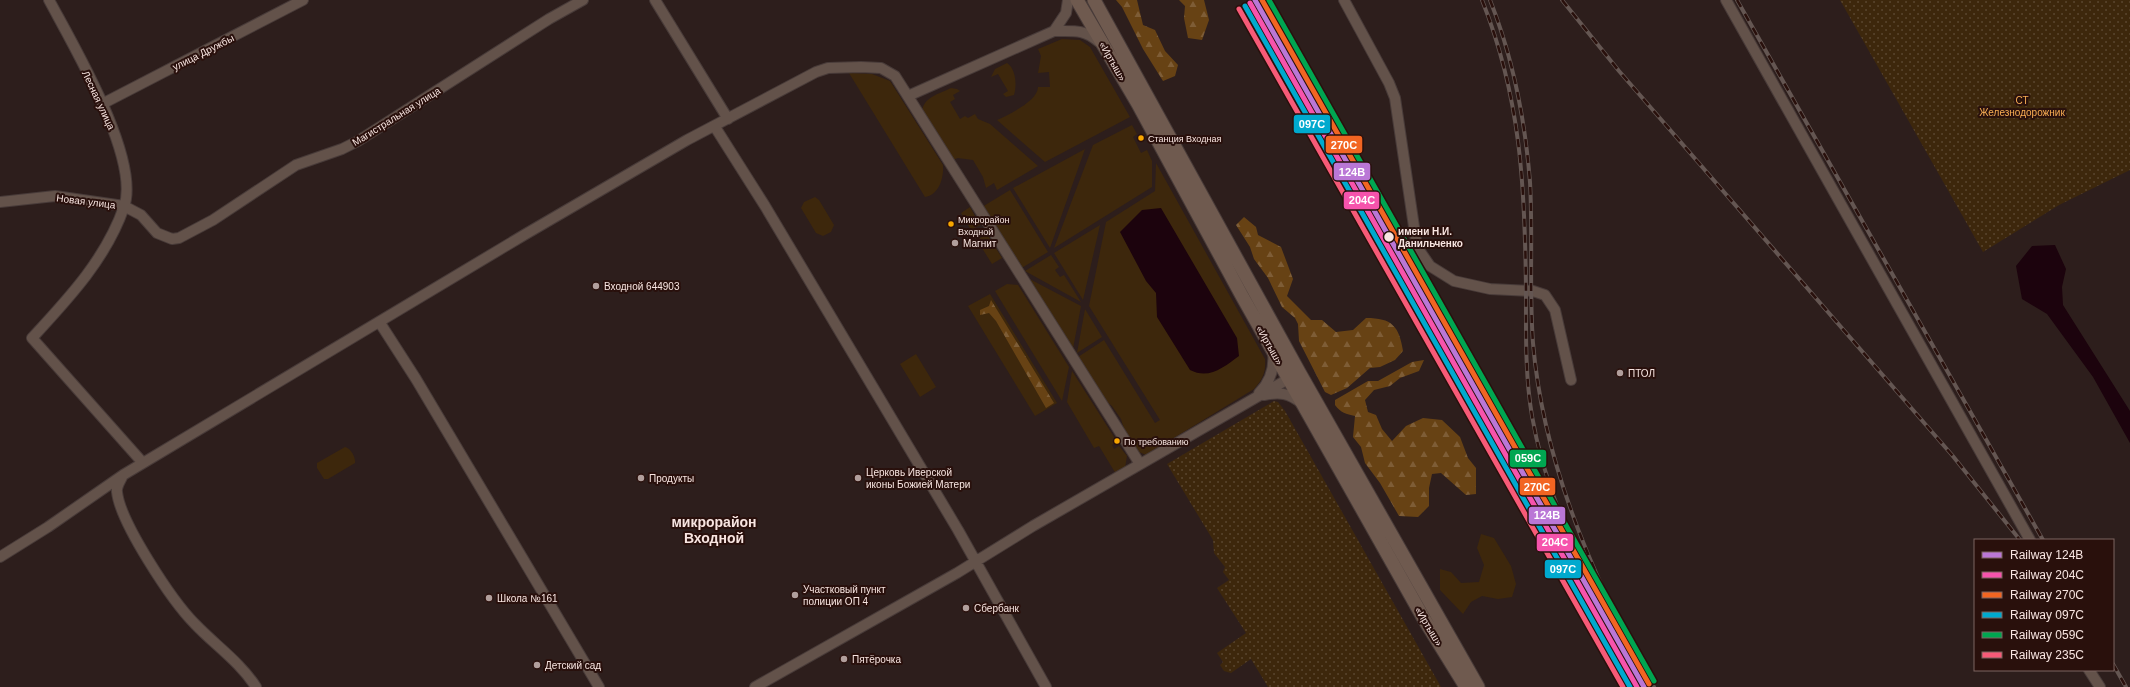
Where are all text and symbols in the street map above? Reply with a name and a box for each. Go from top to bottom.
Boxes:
street label: улица Дружбы [171,32,236,73]
street label: «Иртыш» [1097,40,1128,83]
street label: Лесная улица [80,69,117,132]
street label: Магистральная улица [350,85,443,148]
park label: СТ Железнодорожник [1979,95,2065,118]
line badge: 097С [1293,114,1331,134]
text: 097С [1299,118,1325,130]
marker: Станция Входная [1136,133,1146,143]
place label: Станция Входная [1148,134,1221,144]
line badge: 270С [1325,135,1363,154]
text: 270С [1331,139,1357,151]
line badge: 124В [1333,162,1371,181]
text: 124В [1339,166,1365,178]
line badge: 204С [1343,191,1380,210]
street label: Новая улица [56,192,116,211]
text: 204С [1349,194,1375,206]
place label: Микрорайон Входной [958,215,1010,237]
marker: Микрорайон Входной [946,219,956,229]
place label: имени Н.И. Данильченко [1398,226,1463,249]
marker: имени Н.И. Данильченко [1382,230,1396,244]
marker: Магнит [950,238,960,248]
place label: Магнит [963,238,997,249]
marker: Входной 644903 [591,281,601,291]
place label: Входной 644903 [604,281,680,292]
street label: «Иртыш» [1254,324,1285,367]
marker: ПТОЛ [1615,368,1625,378]
place label: ПТОЛ [1628,368,1655,379]
marker: По требованию [1112,436,1122,446]
place label: По требованию [1124,437,1189,447]
line badge: 059С [1509,449,1547,468]
text: 059С [1515,452,1541,464]
place label: Церковь Иверской иконы Божией Матери [866,467,970,490]
marker: Продукты [636,473,646,483]
place label: Продукты [649,473,694,484]
marker: Церковь Иверской иконы Божией Матери [853,473,863,483]
line badge: 270С [1519,477,1556,496]
text: 270С [1524,481,1550,493]
line badge: 124В [1528,506,1566,525]
text: 124В [1534,509,1560,521]
district label: микрорайон Входной [671,514,757,546]
line badge: 204С [1536,533,1574,552]
text: 204С [1542,536,1568,548]
legend [1974,539,2114,671]
text: Railway 124В [2010,548,2083,562]
line badge: 097С [1544,559,1582,579]
text: 097С [1550,563,1576,575]
text: Railway 204С [2010,568,2084,582]
place label: Участковый пункт полиции ОП 4 [803,584,886,607]
text: Railway 270С [2010,588,2084,602]
marker: Участковый пункт полиции ОП 4 [790,590,800,600]
marker: Школа №161 [484,593,494,603]
place label: Школа №161 [497,593,558,604]
marker: Сбербанк [961,603,971,613]
place label: Сбербанк [974,603,1020,614]
street label: «Иртыш» [1413,605,1445,648]
text: Railway 097С [2010,608,2084,622]
text: Railway 059С [2010,628,2084,642]
text: Railway 235С [2010,648,2084,662]
marker: Пятёрочка [839,654,849,664]
place label: Пятёрочка [852,654,901,665]
marker: Детский сад [532,660,542,670]
place label: Детский сад [545,660,601,671]

